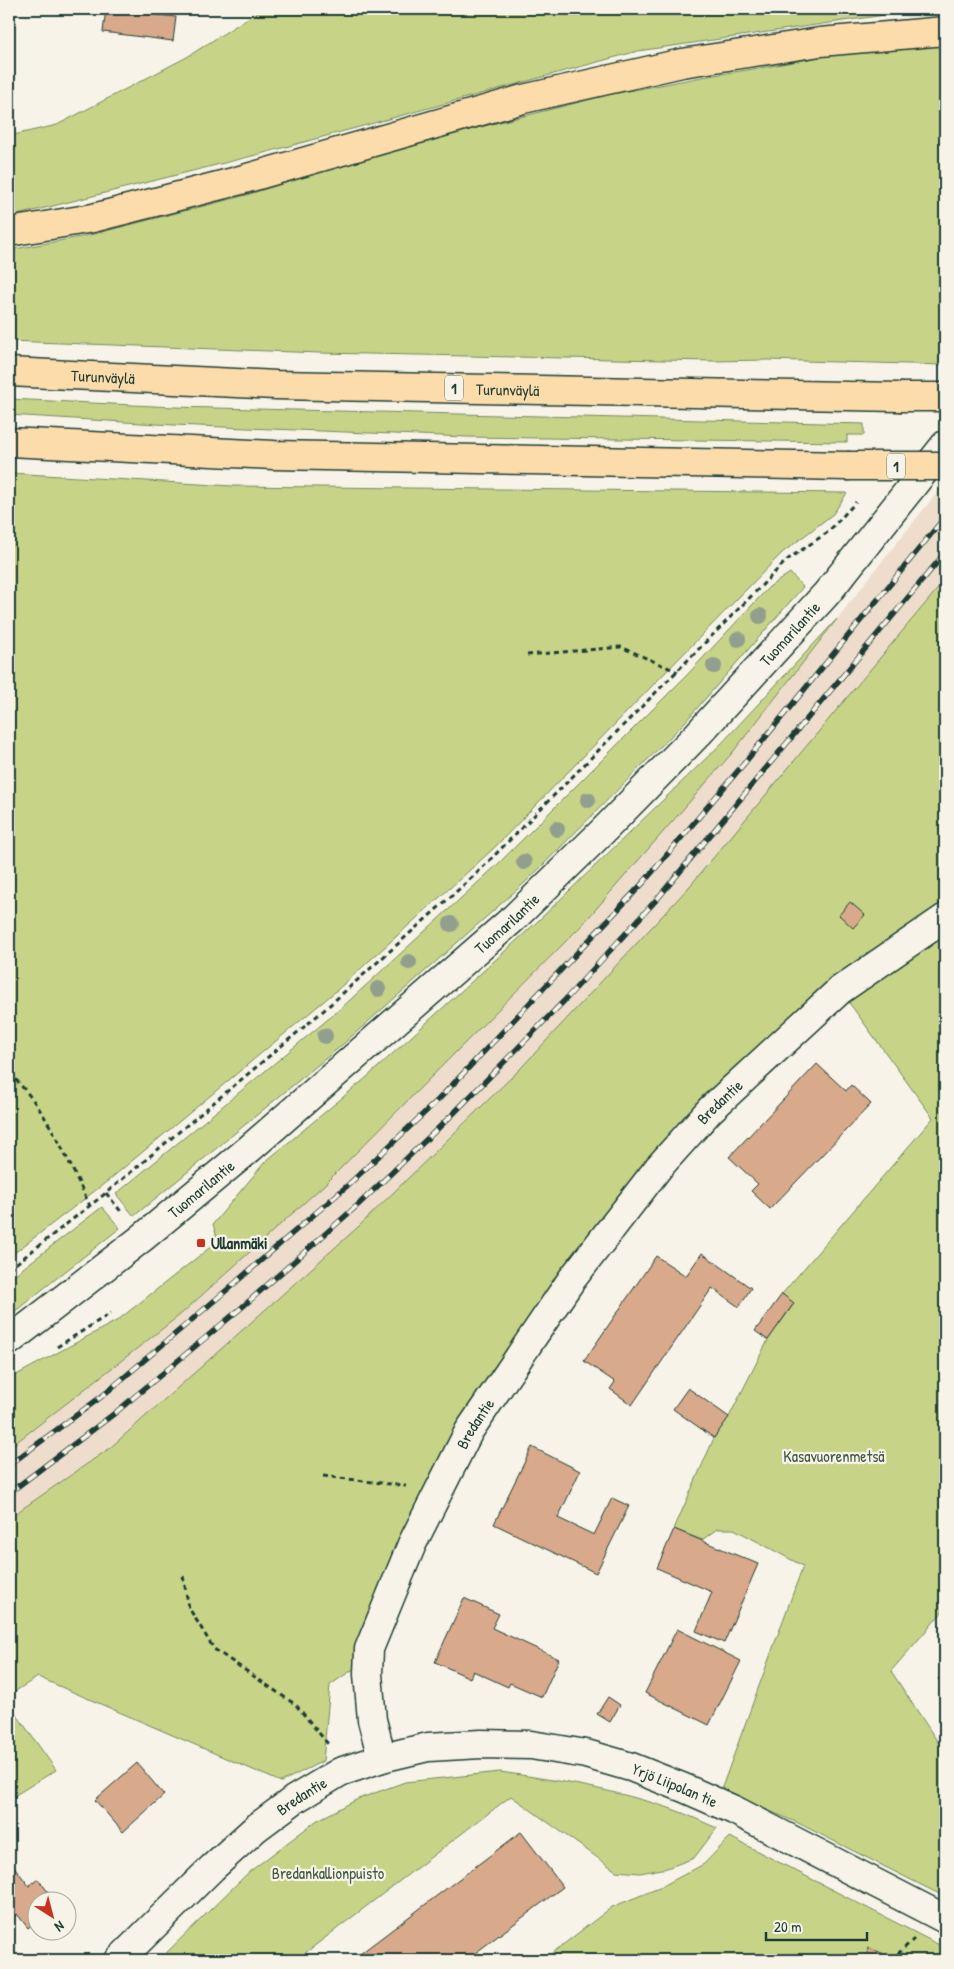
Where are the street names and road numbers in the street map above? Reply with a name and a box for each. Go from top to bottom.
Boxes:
street label: Turunväylä [71,364,135,389]
road number: 1 [445,376,463,400]
street label: Turunväylä [476,378,540,401]
road number: 1 [887,454,905,478]
street label: Tuomarilantie [754,596,825,671]
street label: Tuomarilantie [470,888,545,959]
street label: Bredantie [692,1074,748,1129]
street label: Tuomarilantie [163,1154,240,1223]
street label: Bredantie [451,1393,499,1452]
street label: Yrjö Liipolan tie [629,1758,722,1813]
street label: Bredantie [272,1771,331,1820]

